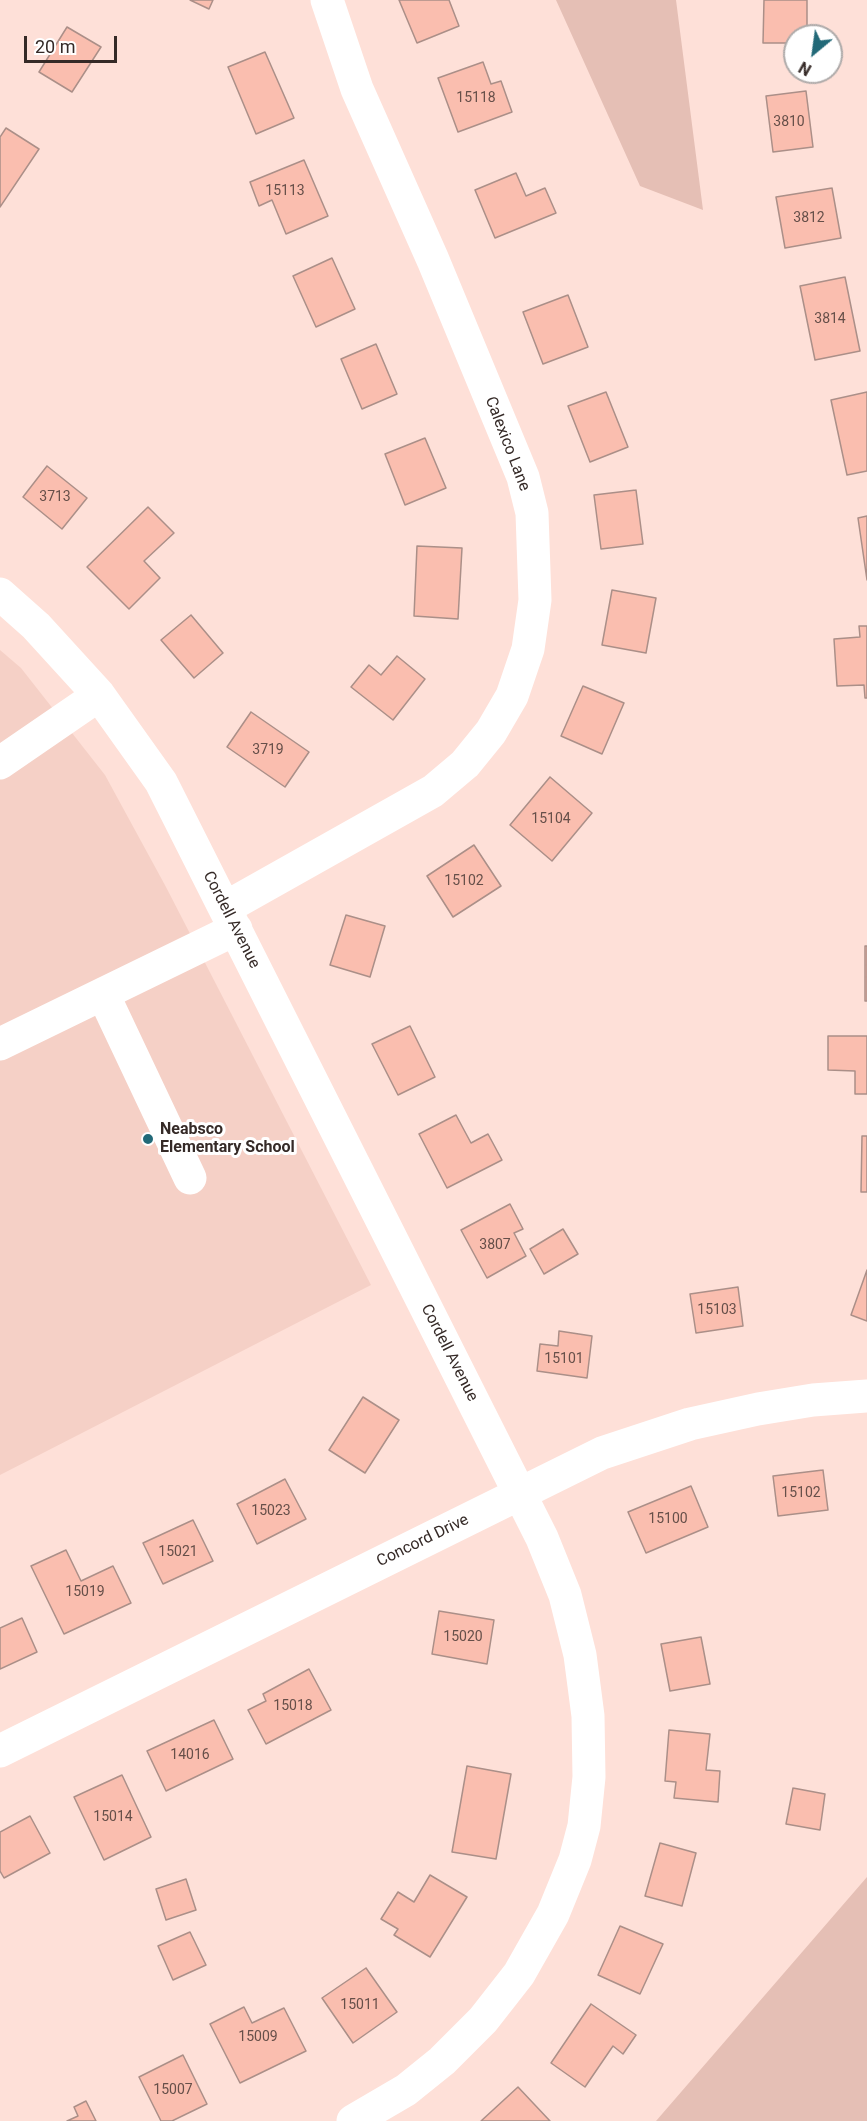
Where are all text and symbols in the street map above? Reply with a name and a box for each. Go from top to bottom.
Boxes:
scale bar [27,24,120,62]
north arrow [783,24,843,84]
text: 20 m [35,36,75,57]
text: N [795,57,815,79]
house number: 15118 [456,90,496,106]
house number: 3810 [773,114,805,130]
house number: 15113 [265,183,305,199]
house number: 3812 [793,210,825,226]
house number: 3814 [814,311,846,327]
street label: Calexico Lane [480,394,534,494]
house number: 3713 [39,489,71,505]
house number: 3719 [252,742,284,758]
house number: 15104 [531,811,571,827]
street label: Cordell Avenue [198,868,264,972]
house number: 15102 [444,873,484,889]
place label: Neabsco Elementary School [160,1120,295,1158]
marker: Neabsco Elementary School [141,1132,155,1146]
house number: 3807 [479,1237,511,1253]
street label: Cordell Avenue [416,1301,482,1405]
house number: 15103 [697,1302,737,1318]
house number: 15101 [544,1351,584,1367]
house number: 15102 [781,1485,821,1501]
house number: 15023 [251,1503,291,1519]
street label: Concord Drive [374,1510,472,1572]
house number: 15100 [648,1511,688,1527]
house number: 15021 [158,1544,198,1560]
house number: 15019 [65,1584,105,1600]
house number: 15020 [443,1629,483,1645]
house number: 15018 [273,1698,313,1714]
house number: 14016 [170,1747,210,1763]
house number: 15014 [93,1809,133,1825]
house number: 15011 [340,1997,380,2013]
house number: 15009 [238,2029,278,2045]
house number: 15007 [153,2082,193,2098]

